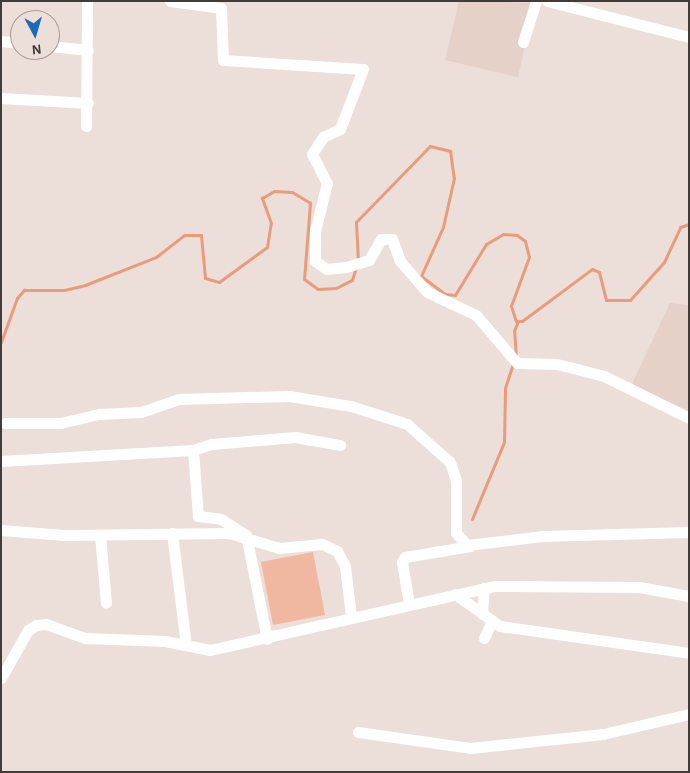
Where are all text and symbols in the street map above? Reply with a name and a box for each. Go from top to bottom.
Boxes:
north arrow [10,10,60,60]
text: N [31,41,42,56]

